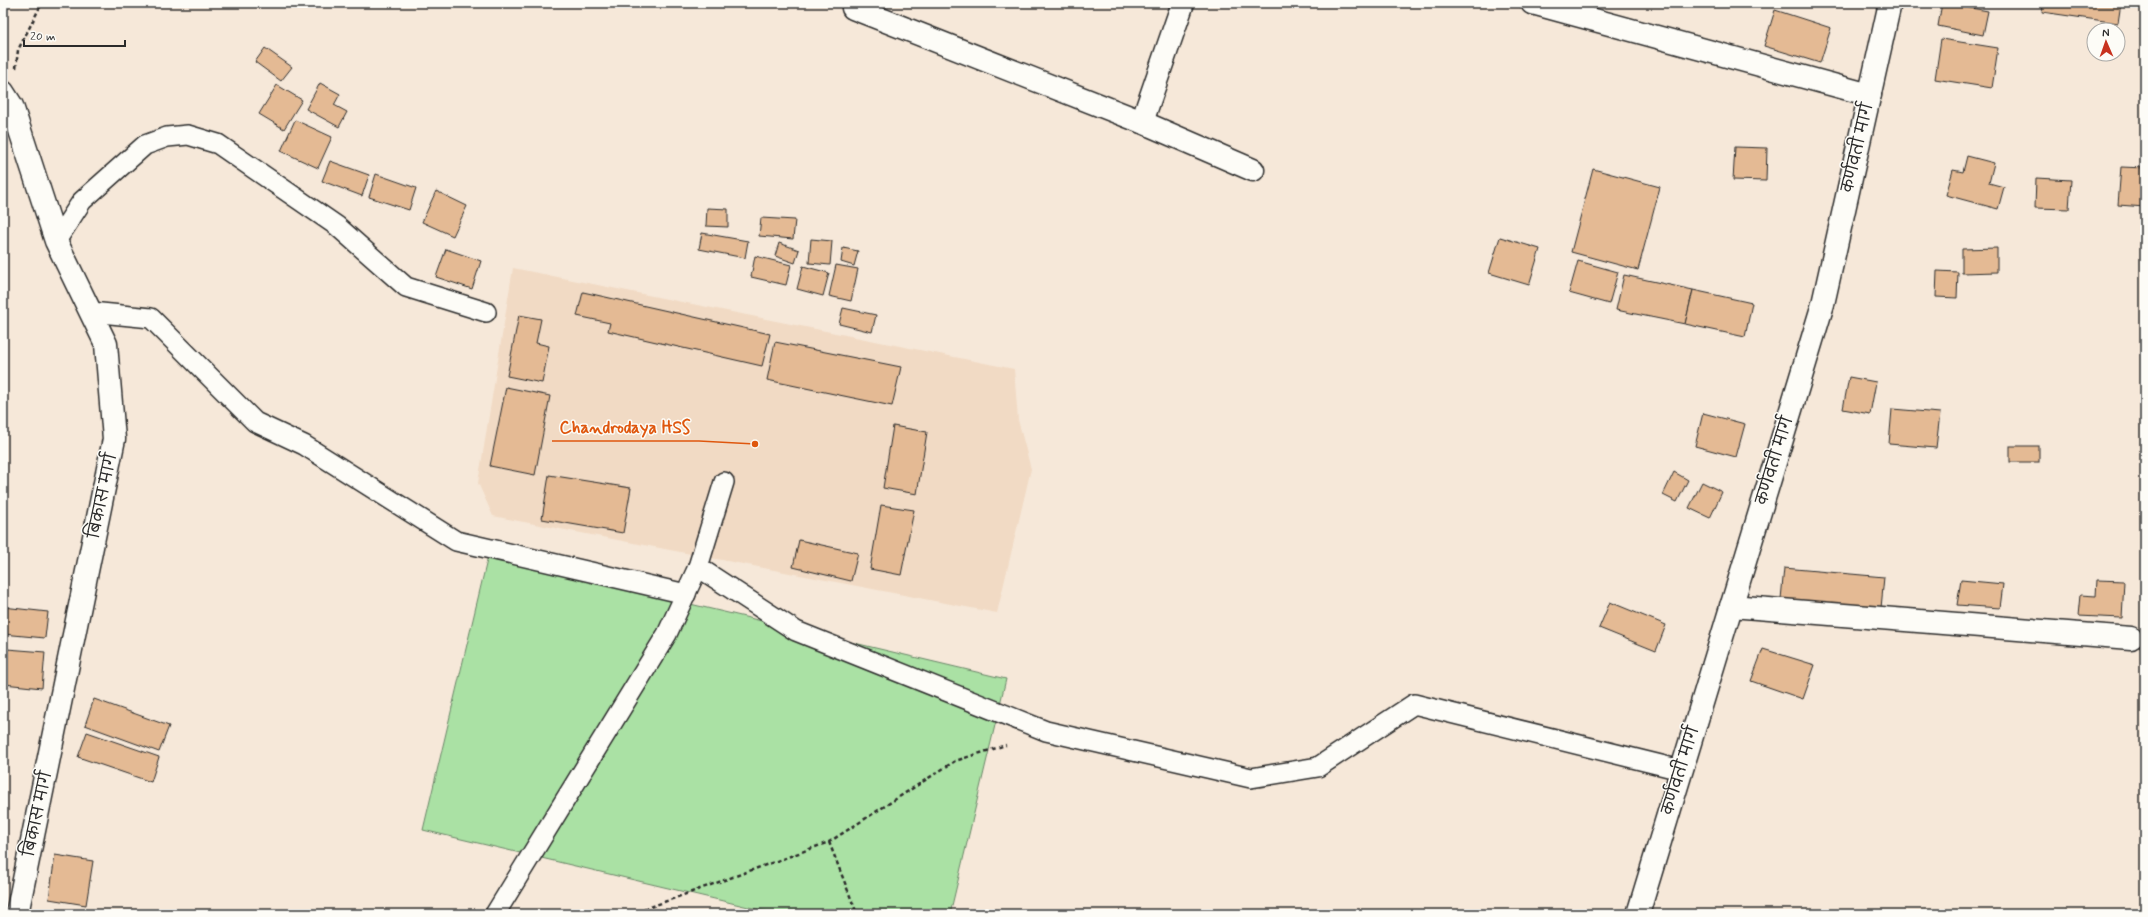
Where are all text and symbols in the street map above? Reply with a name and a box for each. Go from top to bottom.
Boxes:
scale bar [24,22,125,48]
north arrow [2086,22,2126,62]
text: N [2102,26,2110,40]
text: 20 m [30,29,56,45]
street label: कर्णवती मार्ग [1836,99,1879,195]
callout: Chandrodaya HSS [552,412,699,441]
street label: कर्णवती मार्ग [1750,412,1799,508]
text: Chandrodaya HSS [559,417,691,439]
street label: बिकास मार्ग [82,450,122,541]
street label: कर्णवती मार्ग [1656,722,1705,818]
street label: बिकास मार्ग [17,768,57,859]

